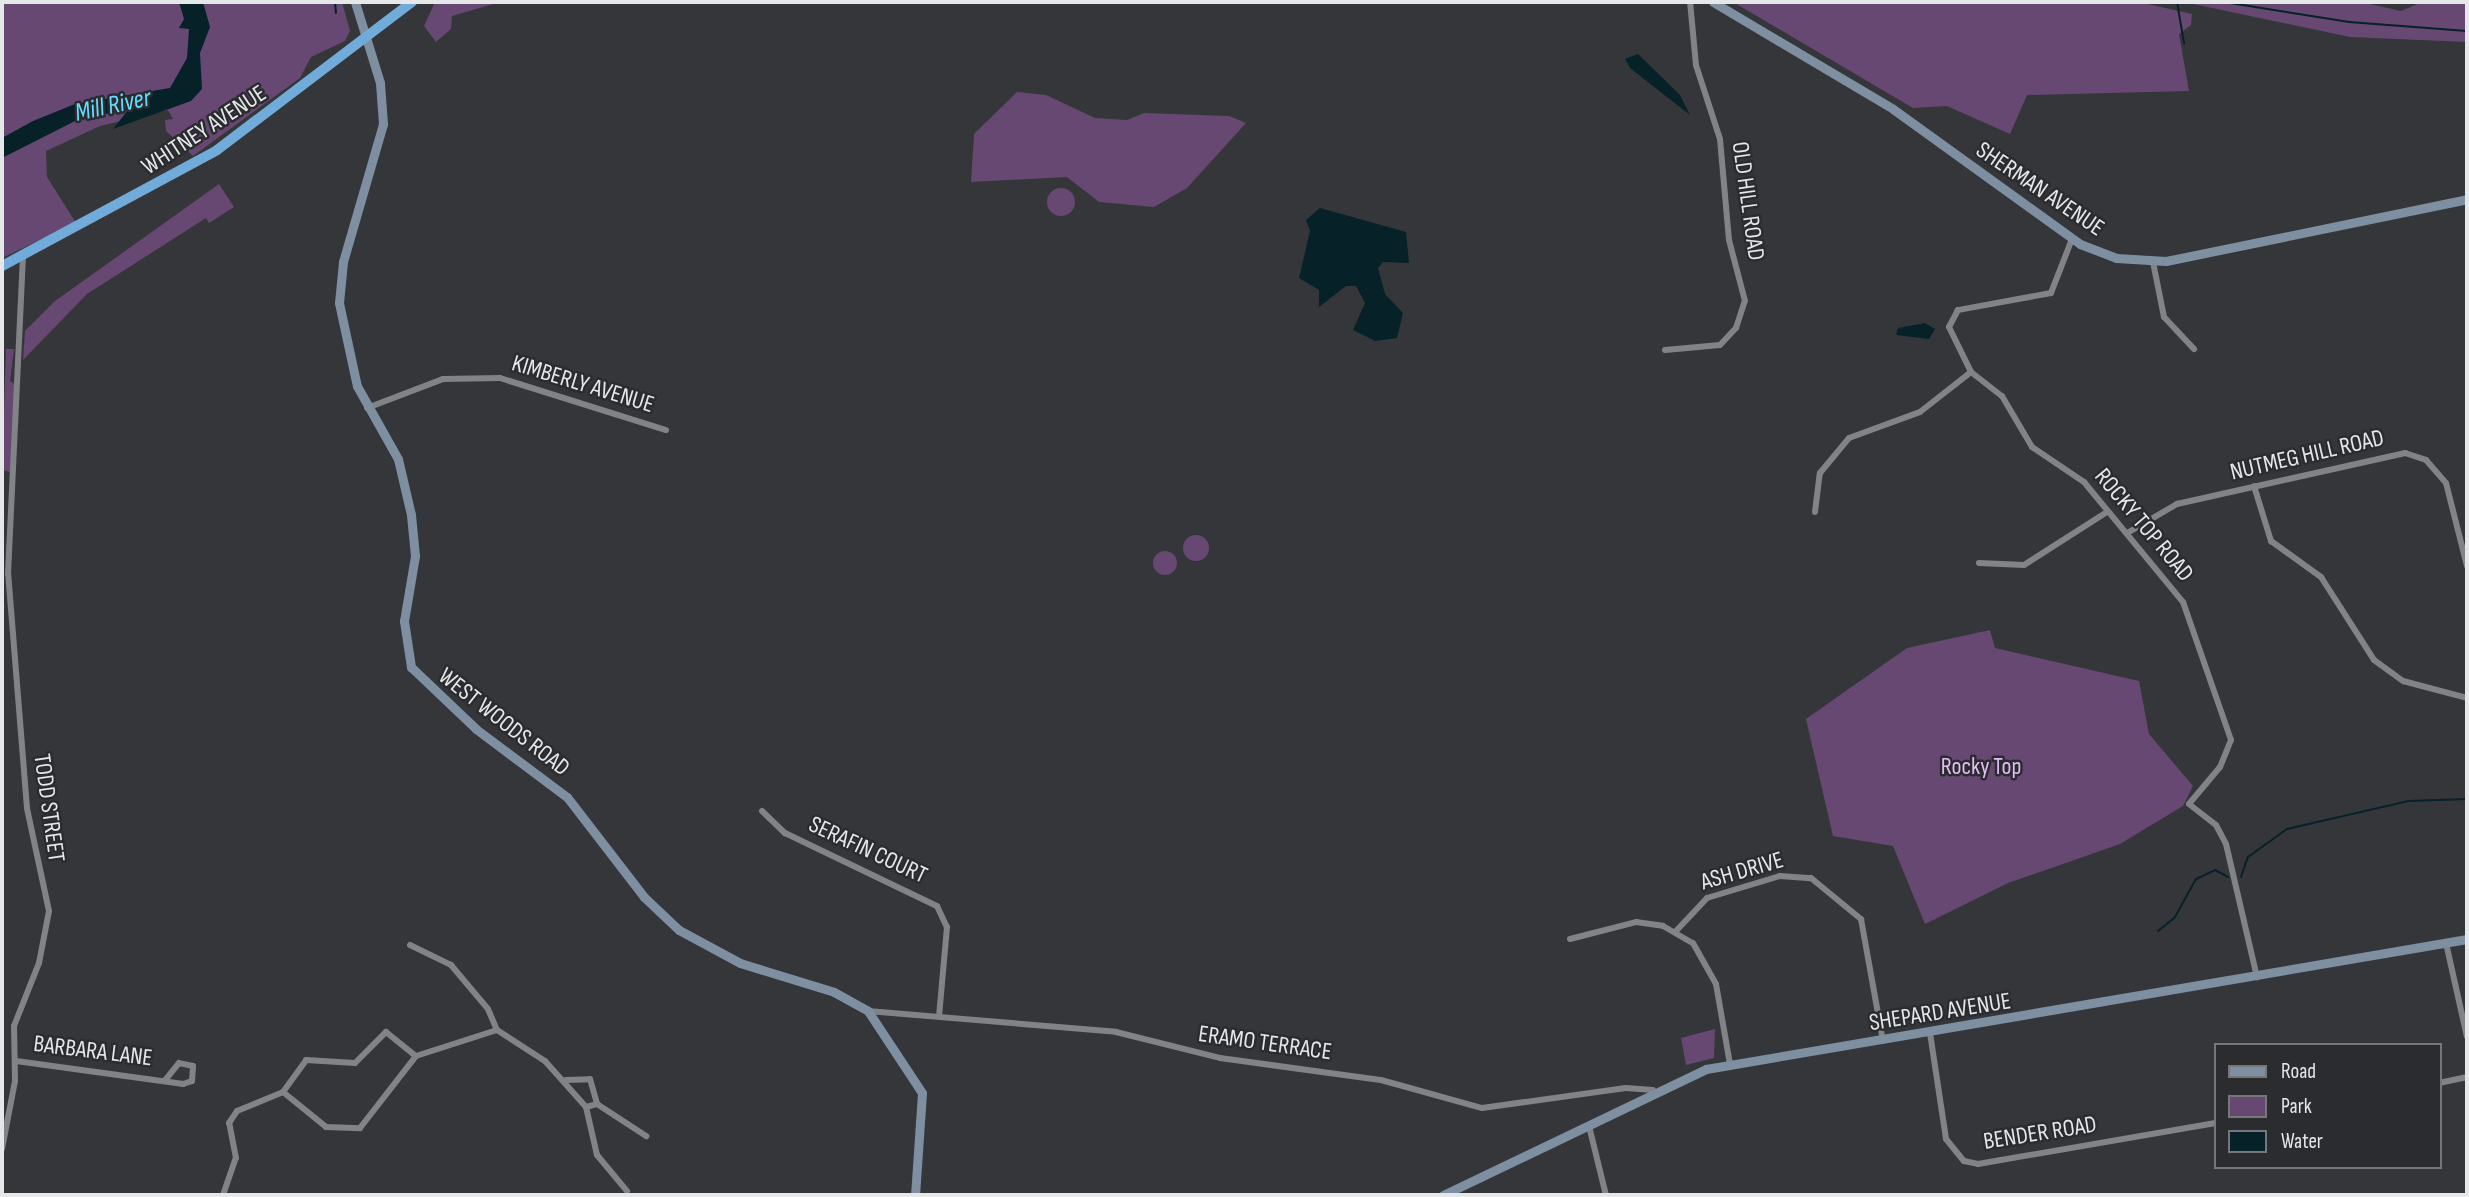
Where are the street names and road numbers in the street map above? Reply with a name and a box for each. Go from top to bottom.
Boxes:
street label: WHITNEY AVENUE [136,79,272,181]
street label: SHERMAN AVENUE [1970,136,2110,242]
street label: OLD HILL ROAD [1725,140,1771,262]
street label: KIMBERLY AVENUE [509,349,657,419]
street label: NUTMEG HILL ROAD [2227,423,2387,487]
street label: ROCKY TOP ROAD [2088,463,2200,587]
street label: WEST WOODS ROAD [433,662,575,782]
street label: TODD STREET [27,752,71,864]
street label: SERAFIN COURT [804,810,932,890]
street label: ASH DRIVE [1697,845,1787,897]
street label: SHEPARD AVENUE [1867,987,2013,1037]
street label: ERAMO TERRACE [1197,1019,1333,1067]
street label: BARBARA LANE [32,1029,154,1073]
street label: BENDER ROAD [1981,1110,2099,1156]

